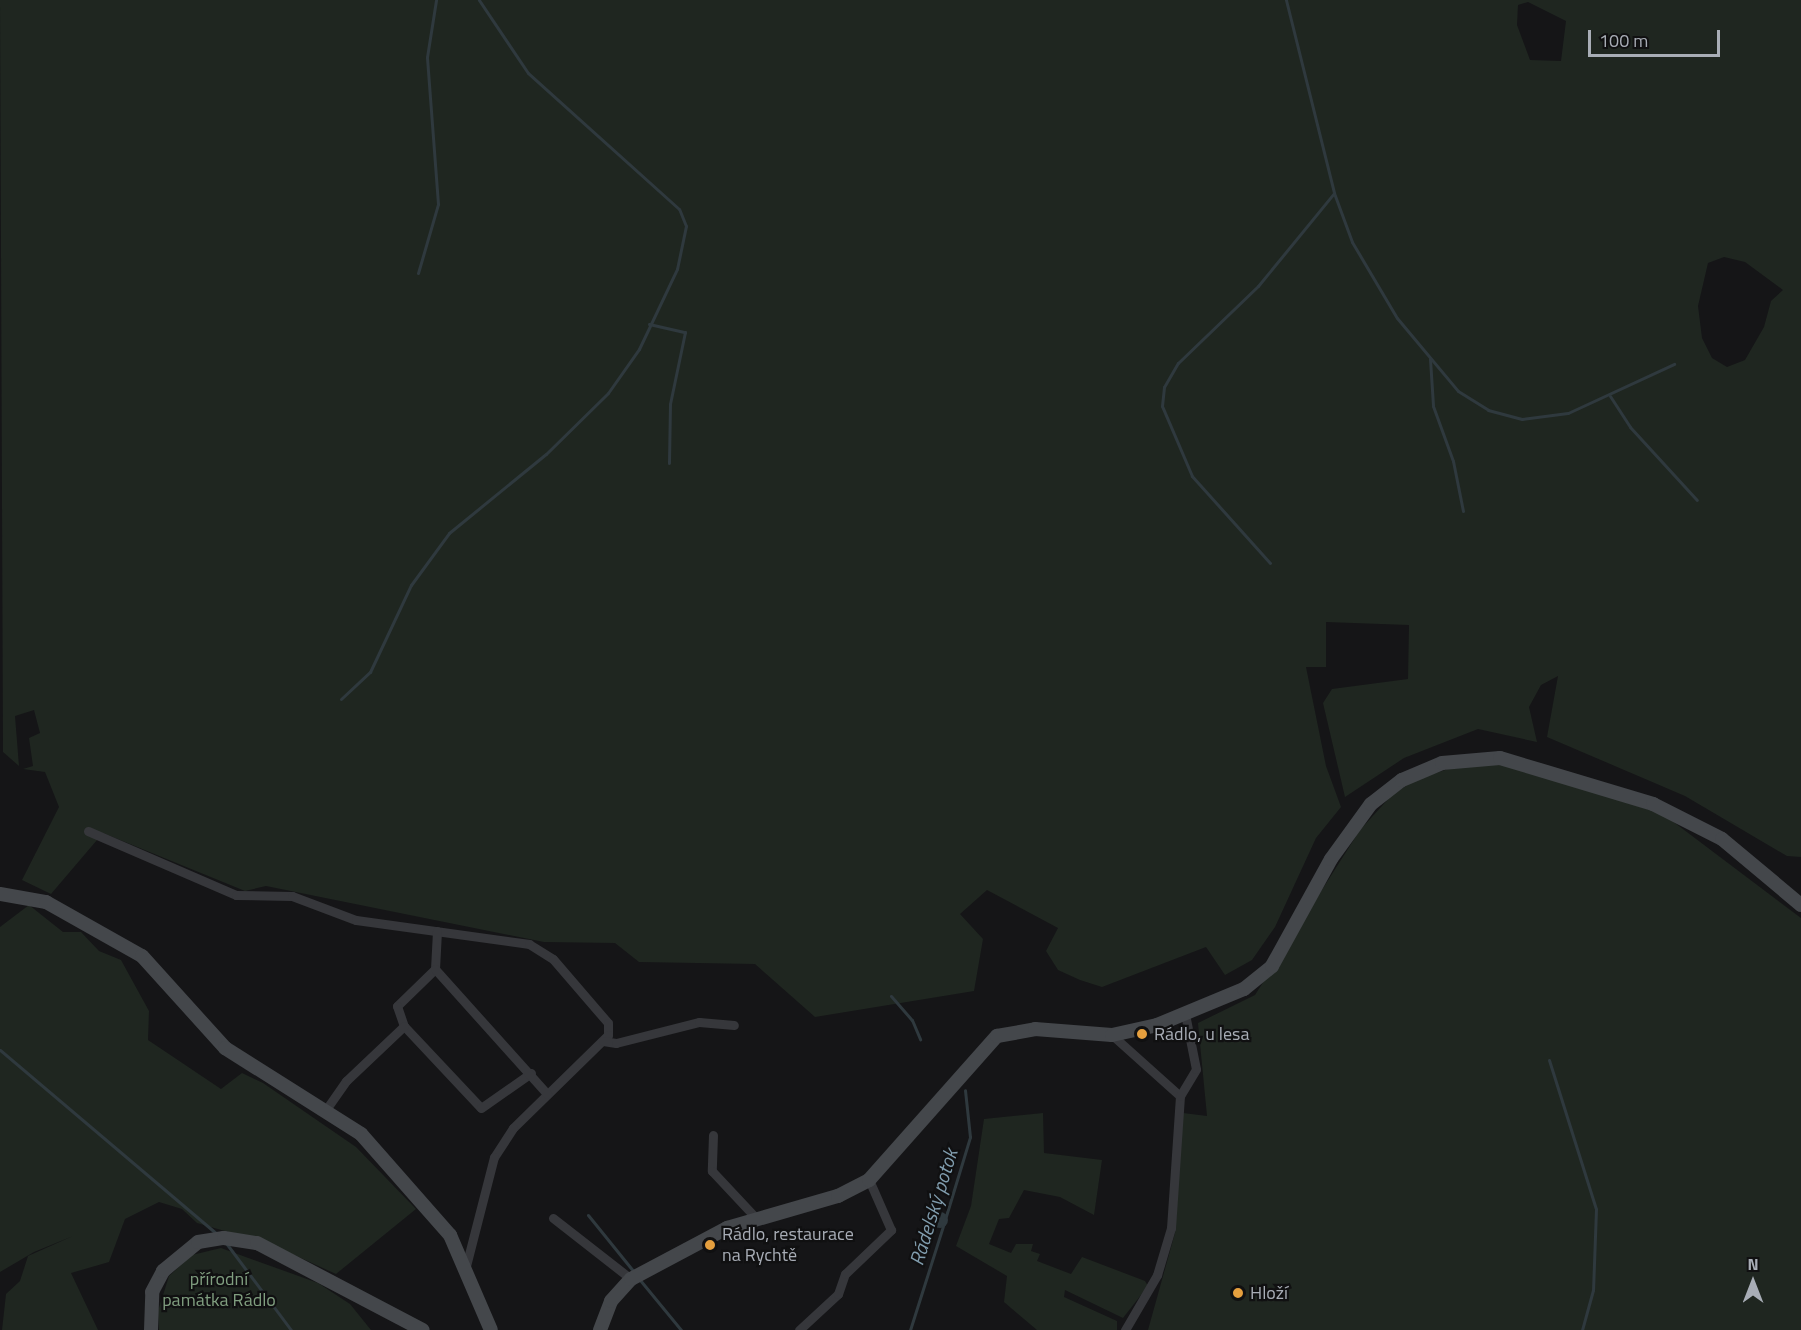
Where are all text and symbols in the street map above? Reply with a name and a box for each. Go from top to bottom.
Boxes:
scale bar [1591,18,1723,56]
text: 100 m [1599,27,1648,54]
place label: Rádlo, u lesa [1154,1023,1249,1045]
marker: Rádlo, u lesa [1135,1027,1149,1041]
water label: Rádelský potok [904,1146,962,1268]
place label: Rádlo, restaurace na Rychtě [722,1224,854,1266]
marker: Rádlo, restaurace na Rychtě [703,1238,717,1252]
north arrow [1723,1252,1783,1312]
text: N [1747,1252,1759,1276]
park label: přírodní památka Rádlo [162,1269,276,1312]
place label: Hloží [1250,1282,1288,1304]
marker: Hloží [1231,1286,1245,1300]

